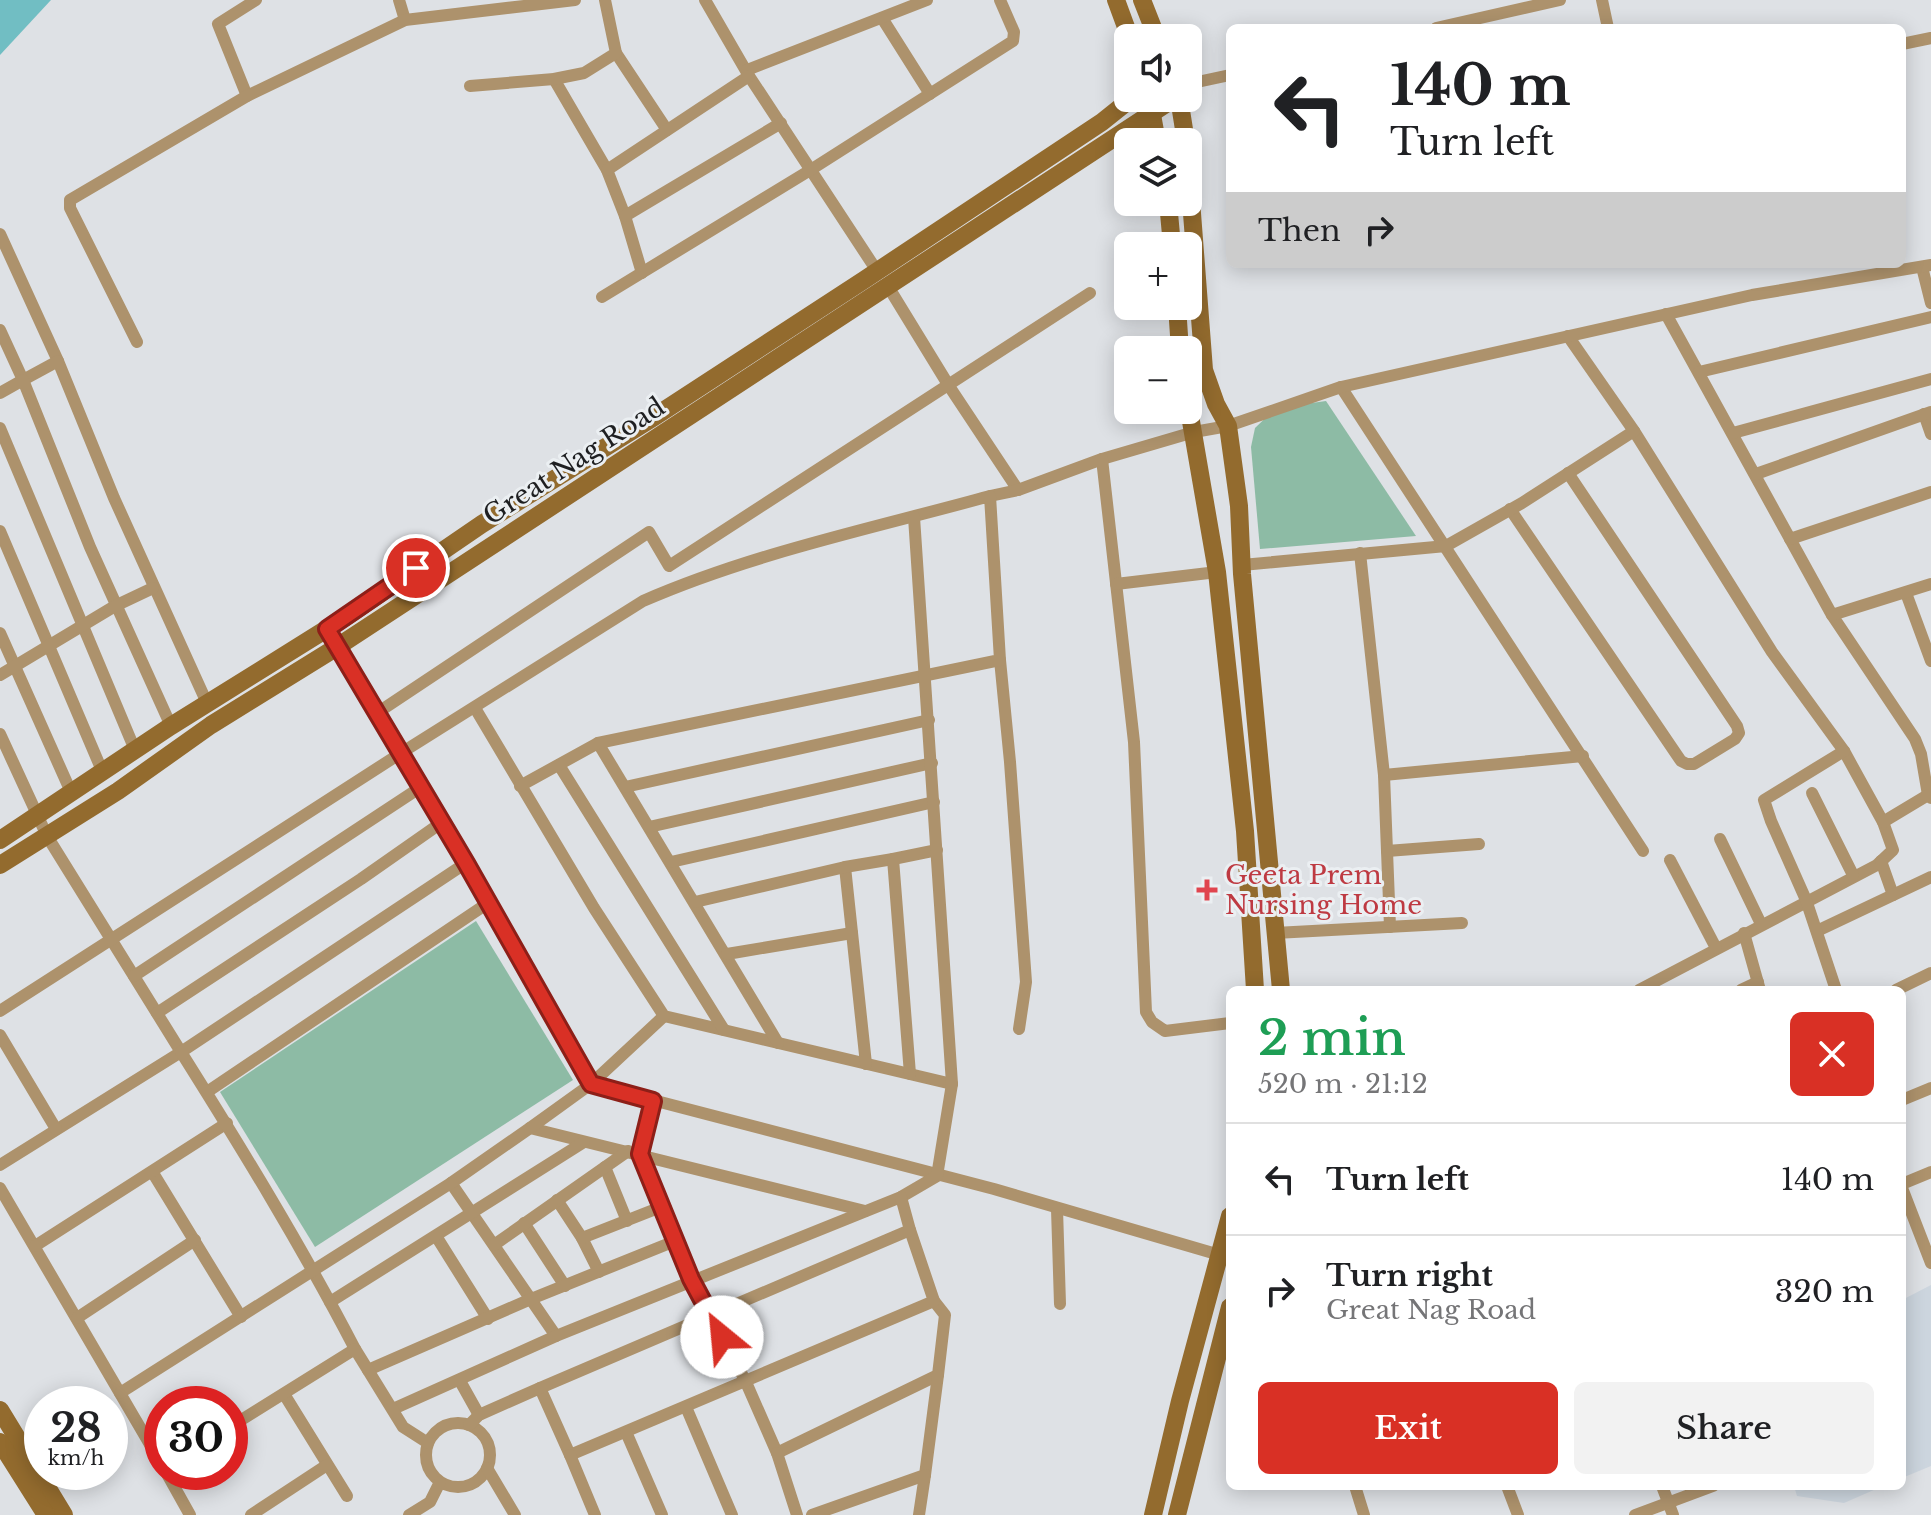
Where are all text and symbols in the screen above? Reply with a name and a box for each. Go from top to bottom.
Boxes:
map controls [1114,24,1202,424]
button: sound [1114,24,1202,112]
text: 140 m [1390,51,1571,120]
icon: left [1258,56,1362,160]
text: Turn left [1390,120,1554,165]
button: layers [1114,128,1202,216]
icon: right [1357,208,1401,252]
text: Then [1258,212,1341,249]
button: + [1114,232,1202,320]
button: − [1114,336,1202,424]
street label: Great Nag Road [477,390,671,532]
pin [382,534,450,602]
icon: arrive [394,546,438,590]
place label: Geeta Prem Nursing Home [1225,859,1422,921]
marker: Geeta Prem Nursing Home [1196,879,1218,901]
text: 2 min [1258,1008,1406,1068]
button: close [1790,1012,1874,1096]
text: 520 m · 21:12 [1258,1068,1428,1100]
icon: left [1258,1157,1302,1201]
text: Turn left [1326,1161,1469,1198]
text: 140 m [1781,1161,1874,1198]
text: Turn right [1326,1257,1493,1294]
icon: right [1258,1269,1302,1313]
text: 320 m [1775,1273,1874,1310]
text: Great Nag Road [1326,1294,1536,1326]
position arrow [680,1295,764,1379]
button: Exit [1258,1382,1558,1474]
button: Share [1574,1382,1874,1474]
speed limit sign: 30 [144,1386,248,1490]
text: 28 [50,1403,102,1453]
text: km/h [48,1446,104,1470]

